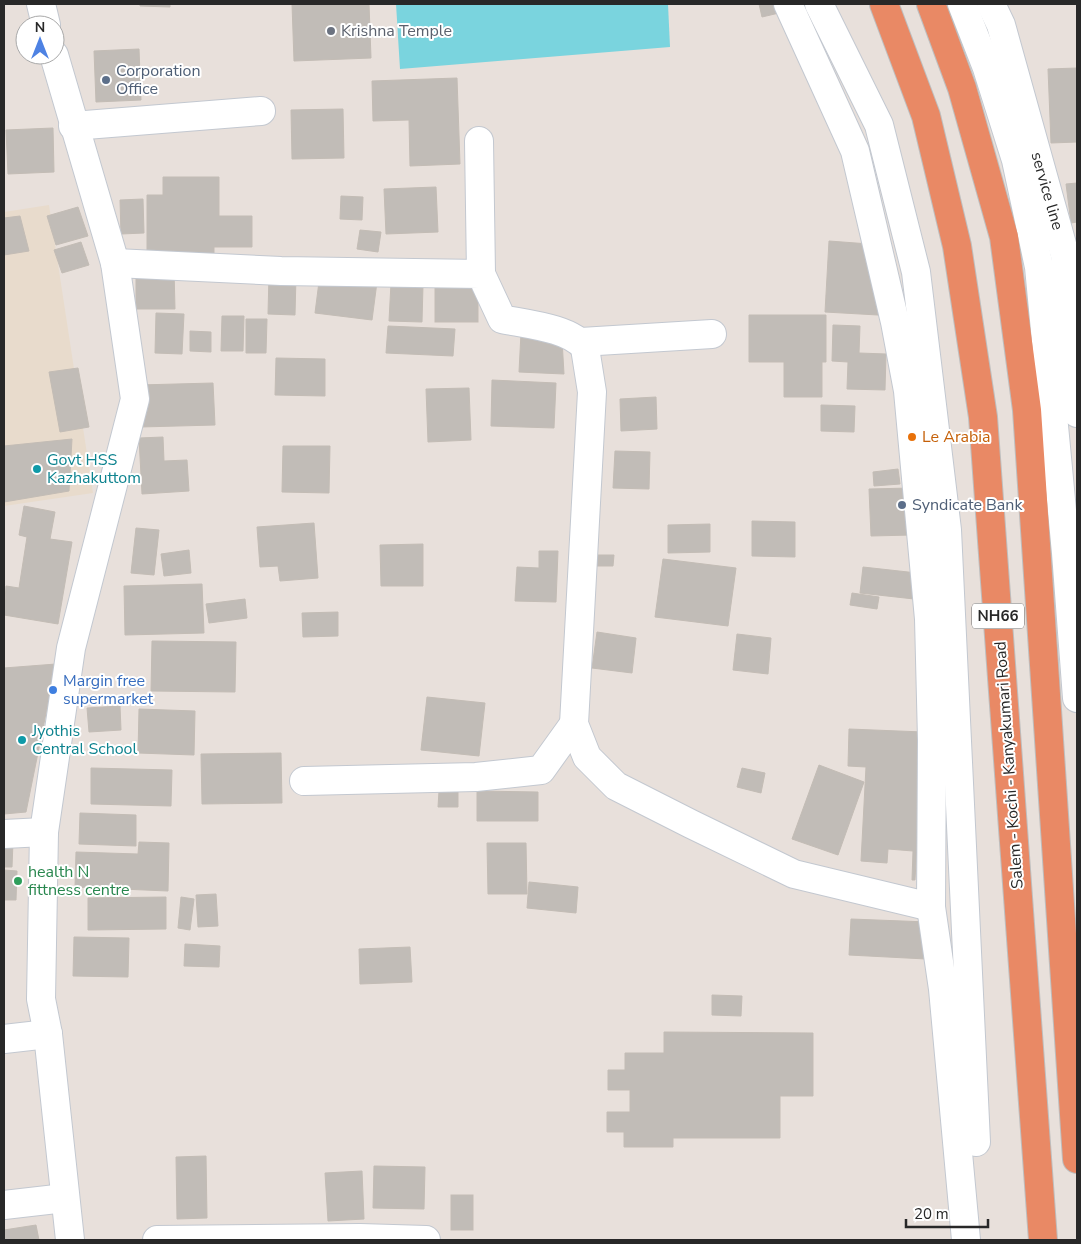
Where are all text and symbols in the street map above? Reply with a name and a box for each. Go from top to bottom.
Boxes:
north arrow [15,15,65,65]
text: N [35,18,45,37]
place label: Krishna Temple [341,20,452,42]
marker: Krishna Temple [325,25,337,37]
place label: Corporation Office [116,60,200,100]
marker: Corporation Office [100,74,112,86]
street label: service line [1025,149,1069,233]
place label: Le Arabia [922,426,991,448]
marker: Le Arabia [906,431,918,443]
place label: Govt HSS Kazhakuttom [47,449,141,489]
marker: Govt HSS Kazhakuttom [31,463,43,475]
place label: Syndicate Bank [912,494,1023,516]
marker: Syndicate Bank [896,499,908,511]
road number: NH66 [972,604,1024,628]
street label: Salem - Kochi - Kanyakumari Road [989,640,1029,890]
place label: Margin free supermarket [63,670,153,710]
marker: Margin free supermarket [47,684,59,696]
place label: Jyothis Central School [31,720,138,760]
marker: Jyothis Central School [16,734,28,746]
place label: health N fittness centre [28,861,130,901]
marker: health N fittness centre [12,875,24,887]
scale bar [906,1196,988,1228]
text: 20 m [914,1204,949,1224]

